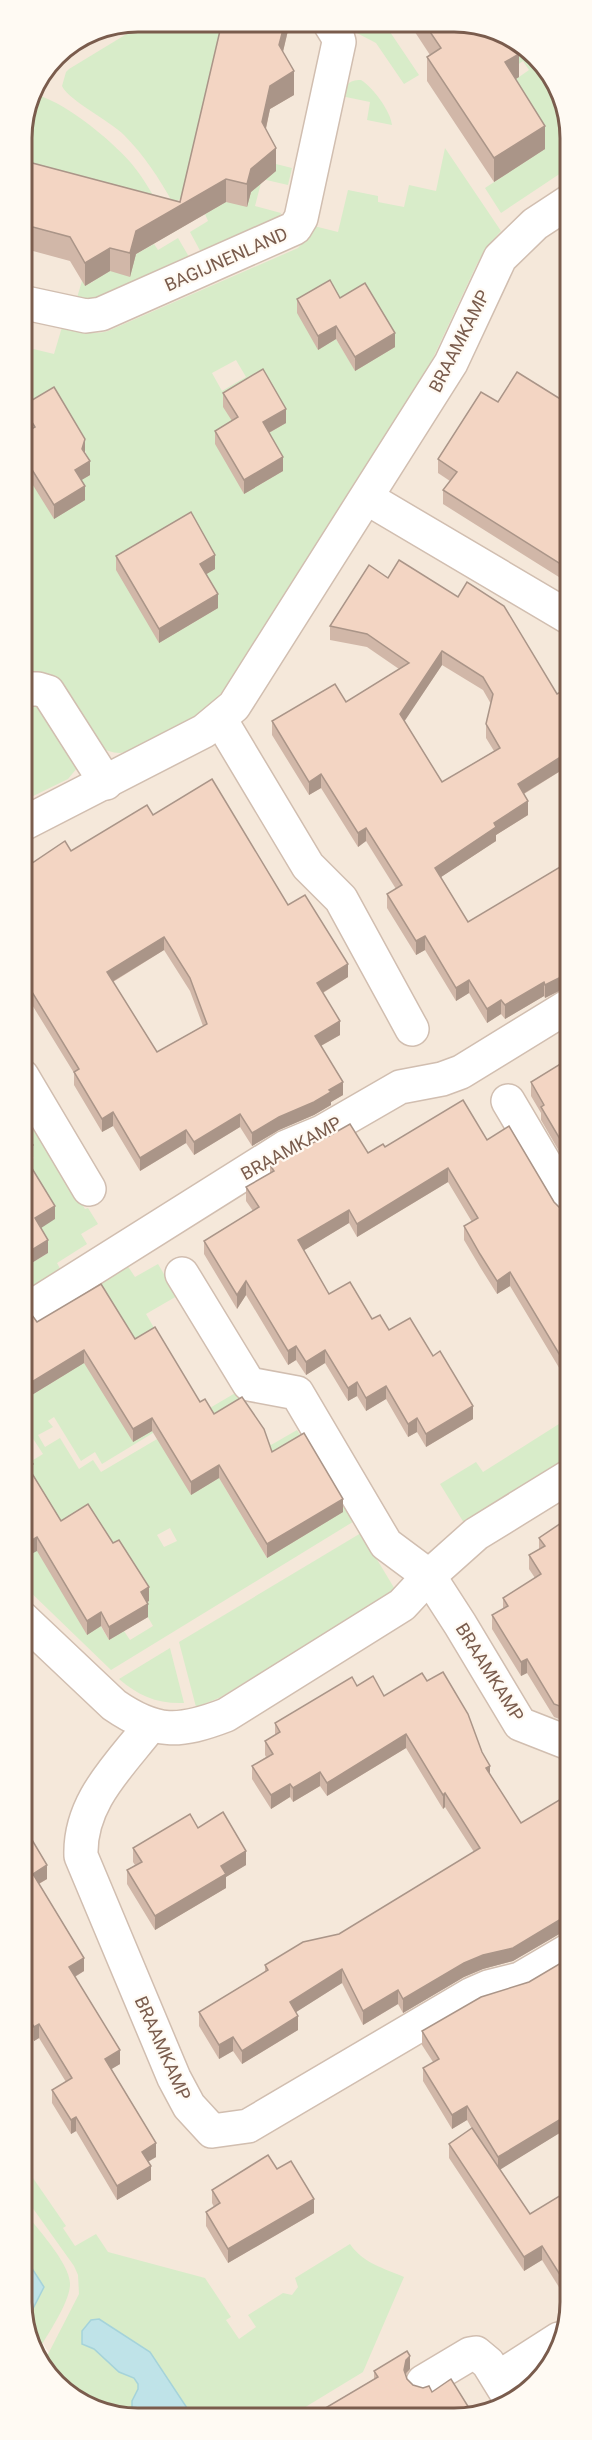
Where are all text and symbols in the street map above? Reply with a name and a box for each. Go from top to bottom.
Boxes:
street label: BAGIJNENLAND [161,223,291,295]
street label: BRAAMKAMP [424,287,494,395]
street label: BRAAMKAMP [237,1112,345,1184]
street label: BRAAMKAMP [452,1619,528,1725]
street label: BRAAMKAMP [131,1993,195,2103]

